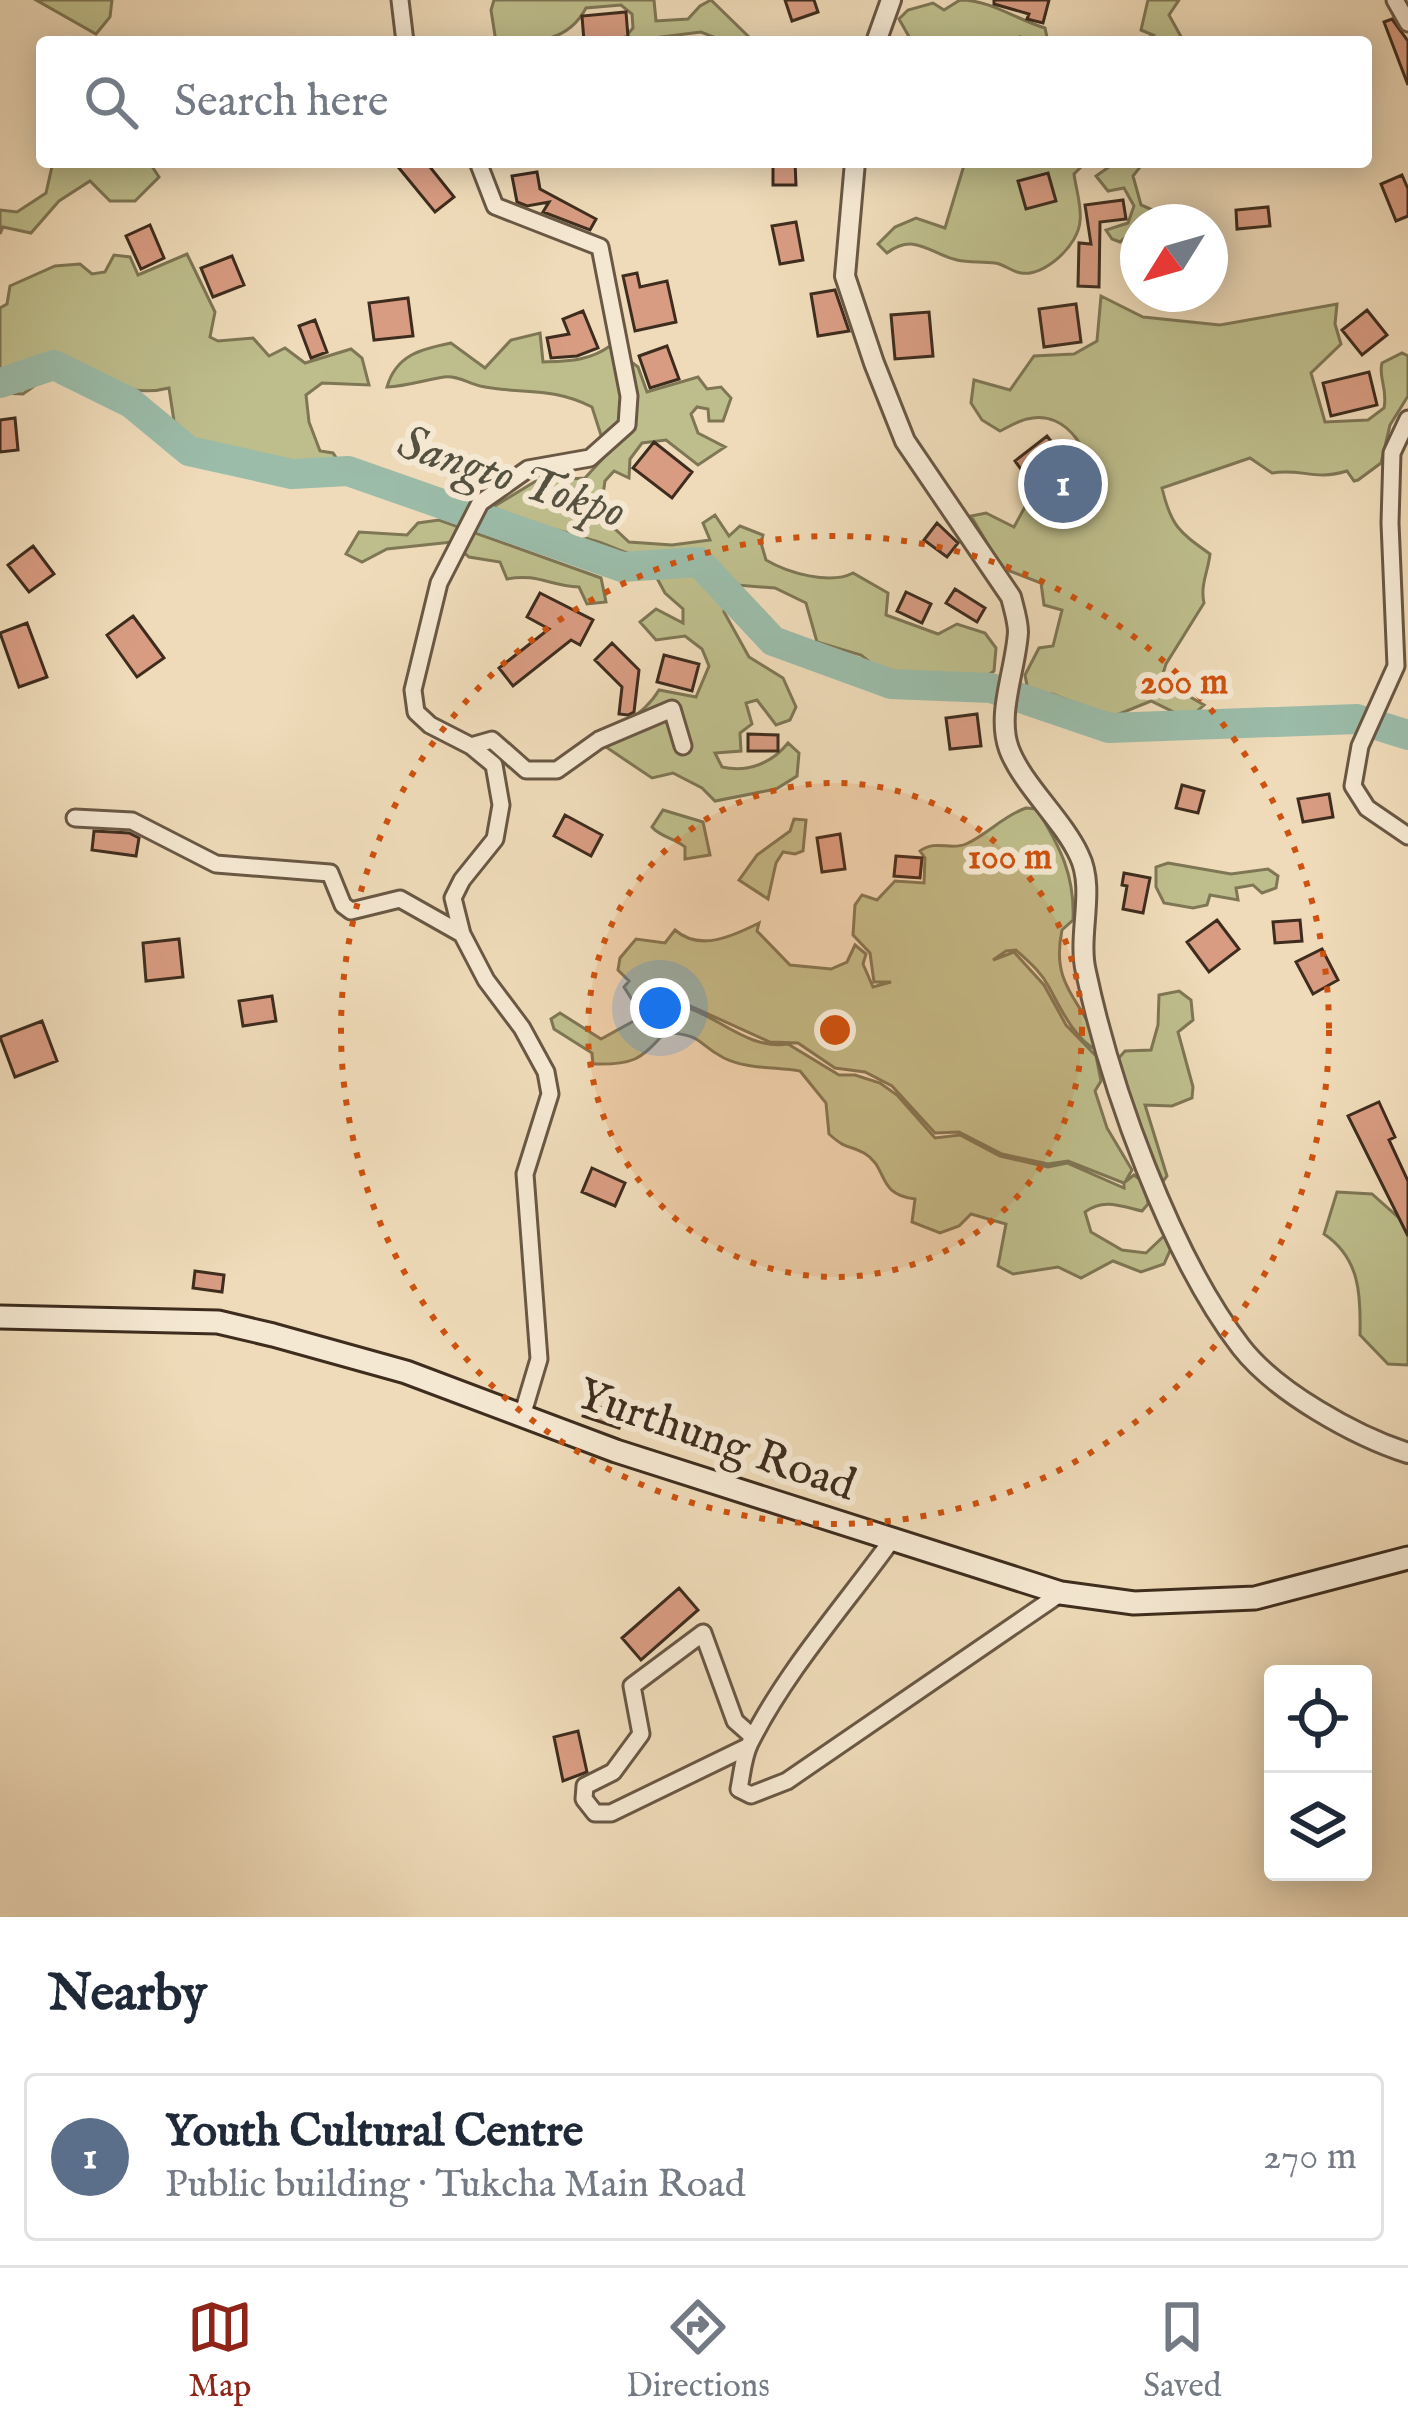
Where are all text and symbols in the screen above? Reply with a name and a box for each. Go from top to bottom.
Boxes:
search box [36,36,1372,168]
icon: search [78,69,144,135]
text: Search here [174,74,388,131]
north arrow [1120,204,1228,312]
water label: Sangto Tokpo [390,414,632,544]
pin: 1 [1024,439,1102,529]
text: 200 m [1140,660,1228,706]
text: 100 m [968,835,1052,881]
your location [630,978,690,1038]
centre of rings [814,1009,856,1051]
street label: Yurthung Road [569,1367,864,1516]
map controls [1264,1665,1372,1881]
button: locate [1264,1665,1372,1773]
button: layers [1264,1773,1372,1881]
text: Nearby [48,1963,207,2028]
text: Youth Cultural Centre [165,2104,584,2161]
text: 1 [83,2133,97,2182]
text: 270 m [1263,2133,1357,2182]
text: Public building · Tukcha Main Road [165,2161,746,2210]
tab: Map [187,2294,253,2408]
tab: Directions [626,2294,770,2408]
tab: Saved [1143,2294,1221,2408]

